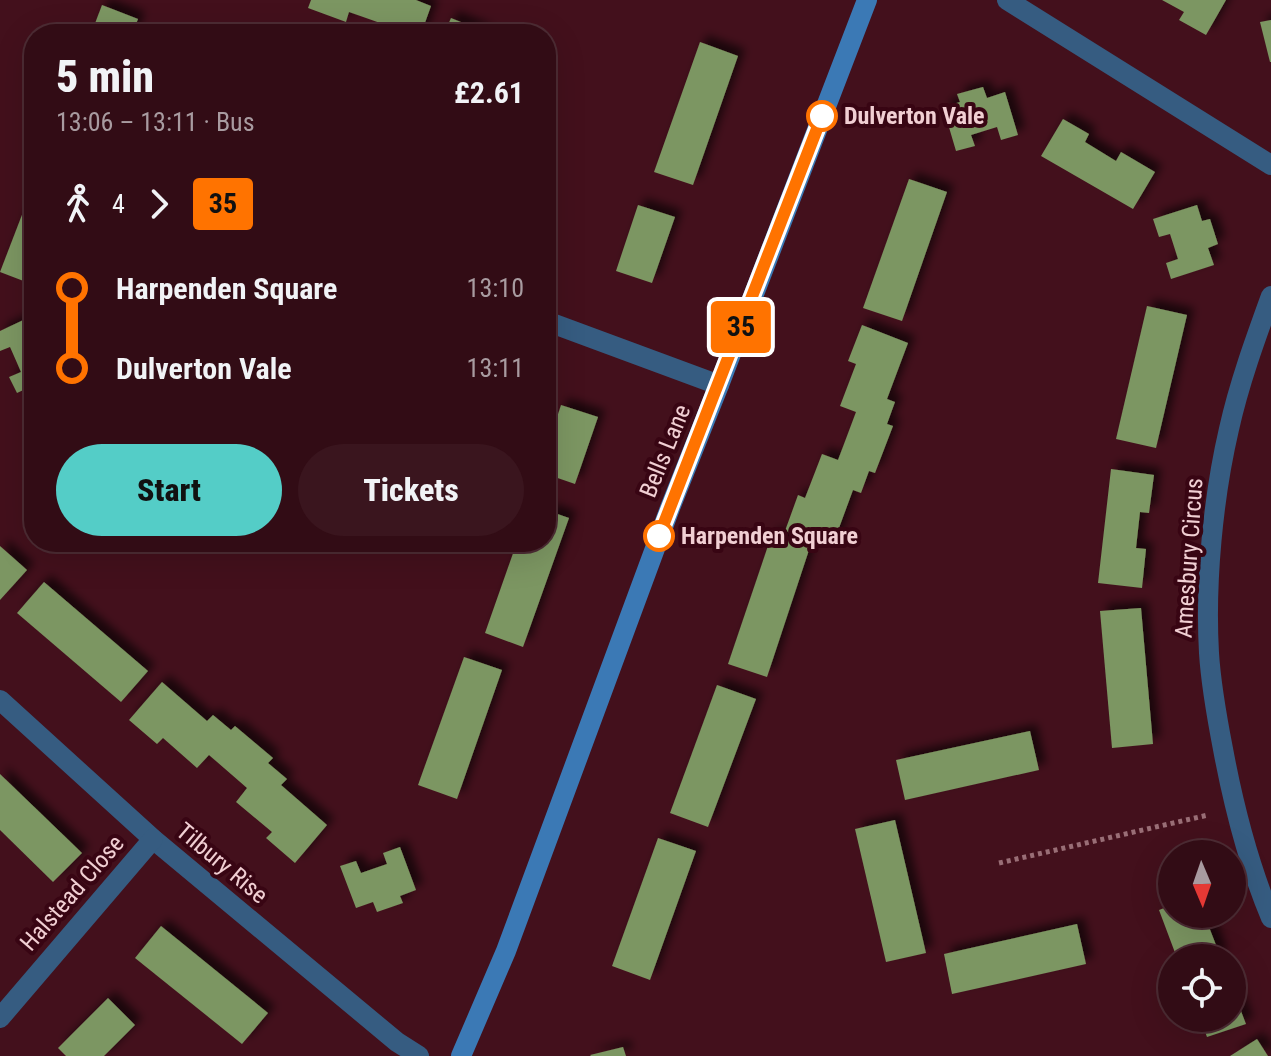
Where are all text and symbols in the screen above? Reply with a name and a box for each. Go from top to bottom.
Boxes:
text: 5 min [56,51,154,103]
text: £2.61 [454,75,524,110]
marker: Dulverton Vale [807,101,837,131]
place label: Dulverton Vale [844,102,985,130]
text: 13:06 – 13:11 · Bus [56,107,255,137]
icon: walk [56,182,100,226]
icon: forward [137,182,181,226]
text: 35 [209,187,237,220]
text: 4 [112,189,125,219]
text: Harpenden Square [116,271,337,306]
text: 13:10 [467,273,524,303]
line badge: 35 [705,301,777,353]
text: 35 [727,310,755,343]
text: Dulverton Vale [116,351,292,386]
text: 13:11 [467,353,524,383]
street label: Bells Lane [634,401,696,501]
button: Start [56,444,282,536]
button: Tickets [298,444,524,536]
street label: Amesbury Circus [1169,477,1209,639]
marker: Harpenden Square [644,521,674,551]
place label: Harpenden Square [681,522,858,550]
street label: Tilbury Rise [171,817,273,909]
street label: Halstead Close [14,830,130,956]
north arrow [1158,840,1246,928]
map controls [1158,840,1246,1032]
button: locate [1158,944,1246,1032]

